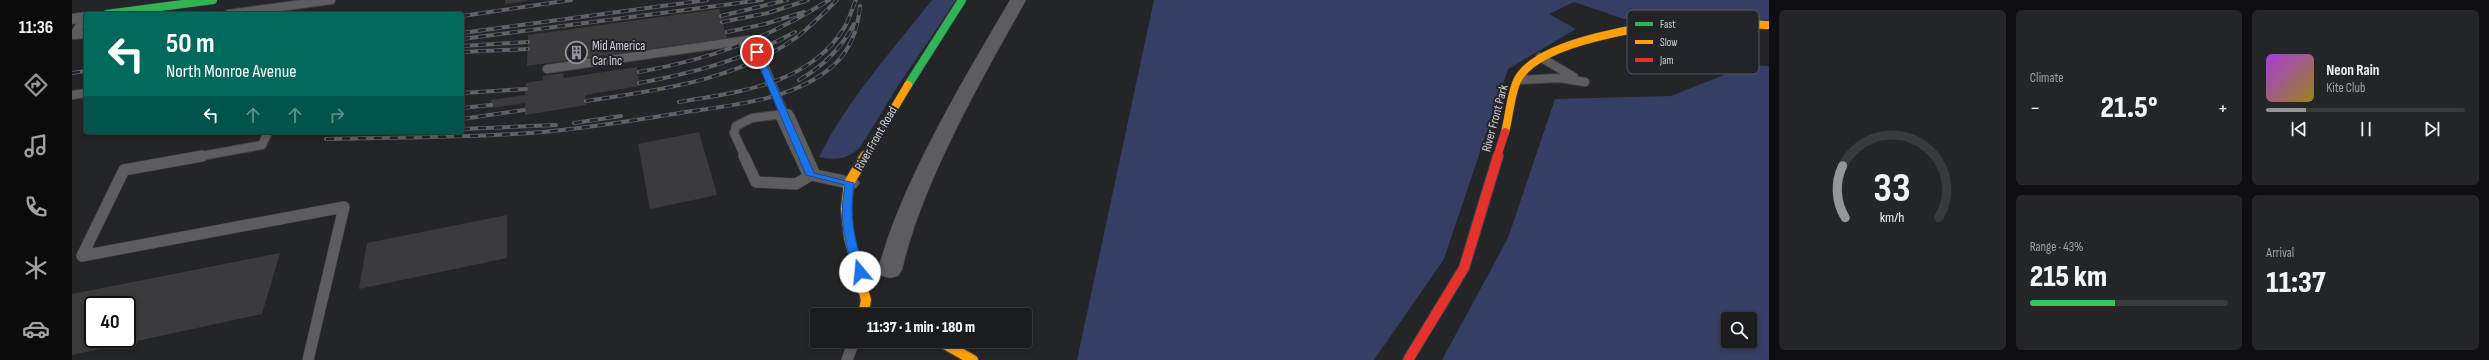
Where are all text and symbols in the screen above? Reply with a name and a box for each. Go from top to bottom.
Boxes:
legend [1627,10,1759,74]
text: 11:36 [19,17,53,38]
text: Fast [1660,18,1676,31]
text: 50 m [166,27,215,60]
icon: left [100,28,152,80]
pin [740,35,774,69]
text: Slow [1660,36,1677,49]
place label: Mid America Car Inc [592,38,645,69]
building icon: Mid America Car Inc [564,39,590,65]
icon: arrive [746,41,768,63]
text: Jam [1659,54,1674,67]
text: North Monroe Avenue [166,61,296,82]
text: Neon Rain [2326,61,2379,80]
text: Climate [2030,70,2064,86]
icon: directions [22,71,50,99]
text: Kite Club [2326,80,2365,96]
street label: River Front Park [1478,83,1512,154]
text: 21.5° [2100,90,2158,126]
text: − [2030,95,2040,122]
text: + [2218,95,2228,122]
icon: left [200,104,222,126]
icon: ahead [242,104,264,126]
icon: ahead [284,104,306,126]
icon: right [326,104,348,126]
street label: River Front Road [851,104,901,173]
icon: previous [2288,118,2310,140]
icon: pause [2355,118,2377,140]
icon: next [2421,118,2443,140]
icon: music [22,132,50,160]
text: 33 [1874,164,1911,213]
icon: phone [22,193,50,221]
text: km/h [1880,209,1905,226]
text: Range · 43% [2030,239,2084,255]
text: Arrival [2266,245,2294,261]
position arrow [839,251,881,293]
icon: climate [22,254,50,282]
text: 215 km [2030,259,2107,295]
text: 11:37 [2266,265,2326,301]
speed limit sign: 40 [84,296,136,348]
map controls [1721,312,1757,348]
button: search [1721,312,1757,348]
icon: car [22,315,50,343]
text: 11:37 · 1 min · 180 m [867,318,975,337]

